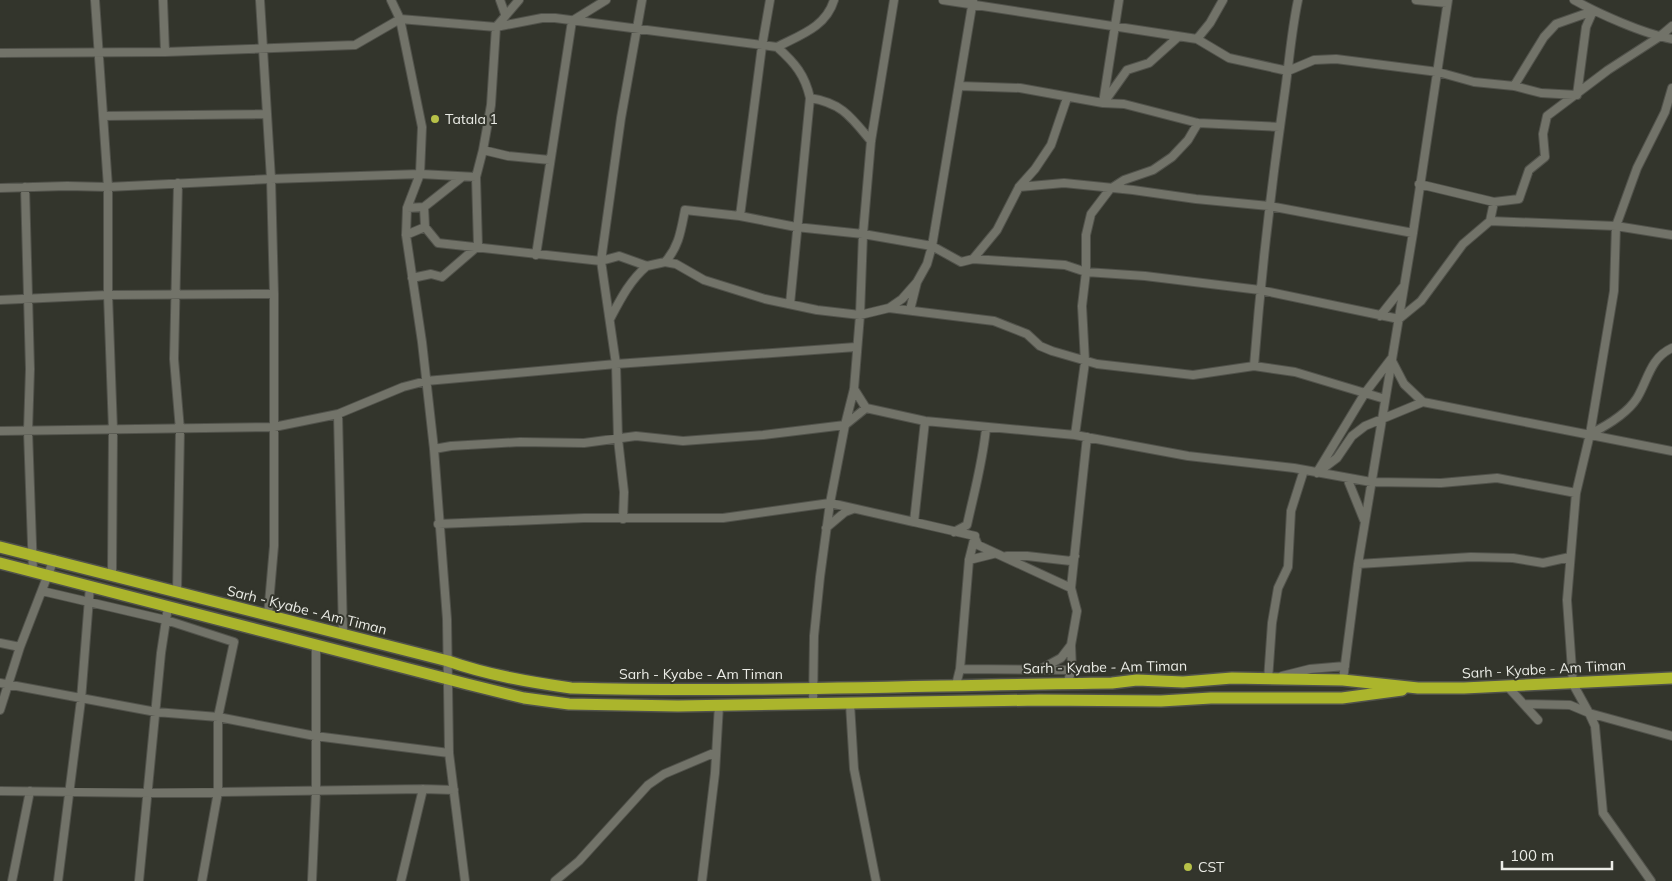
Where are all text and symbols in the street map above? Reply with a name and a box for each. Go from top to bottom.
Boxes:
place label: Tatala 1 [445,110,498,128]
marker: Tatala 1 [429,113,441,125]
street label: Sarh - Kyabe - Am Timan [225,581,389,639]
street label: Sarh - Kyabe - Am Timan [1462,656,1626,682]
street label: Sarh - Kyabe - Am Timan [1023,657,1187,677]
street label: Sarh - Kyabe - Am Timan [619,665,783,683]
scale bar [1502,838,1612,870]
text: 100 m [1510,846,1554,865]
place label: CST [1198,858,1225,876]
marker: CST [1182,861,1194,873]

